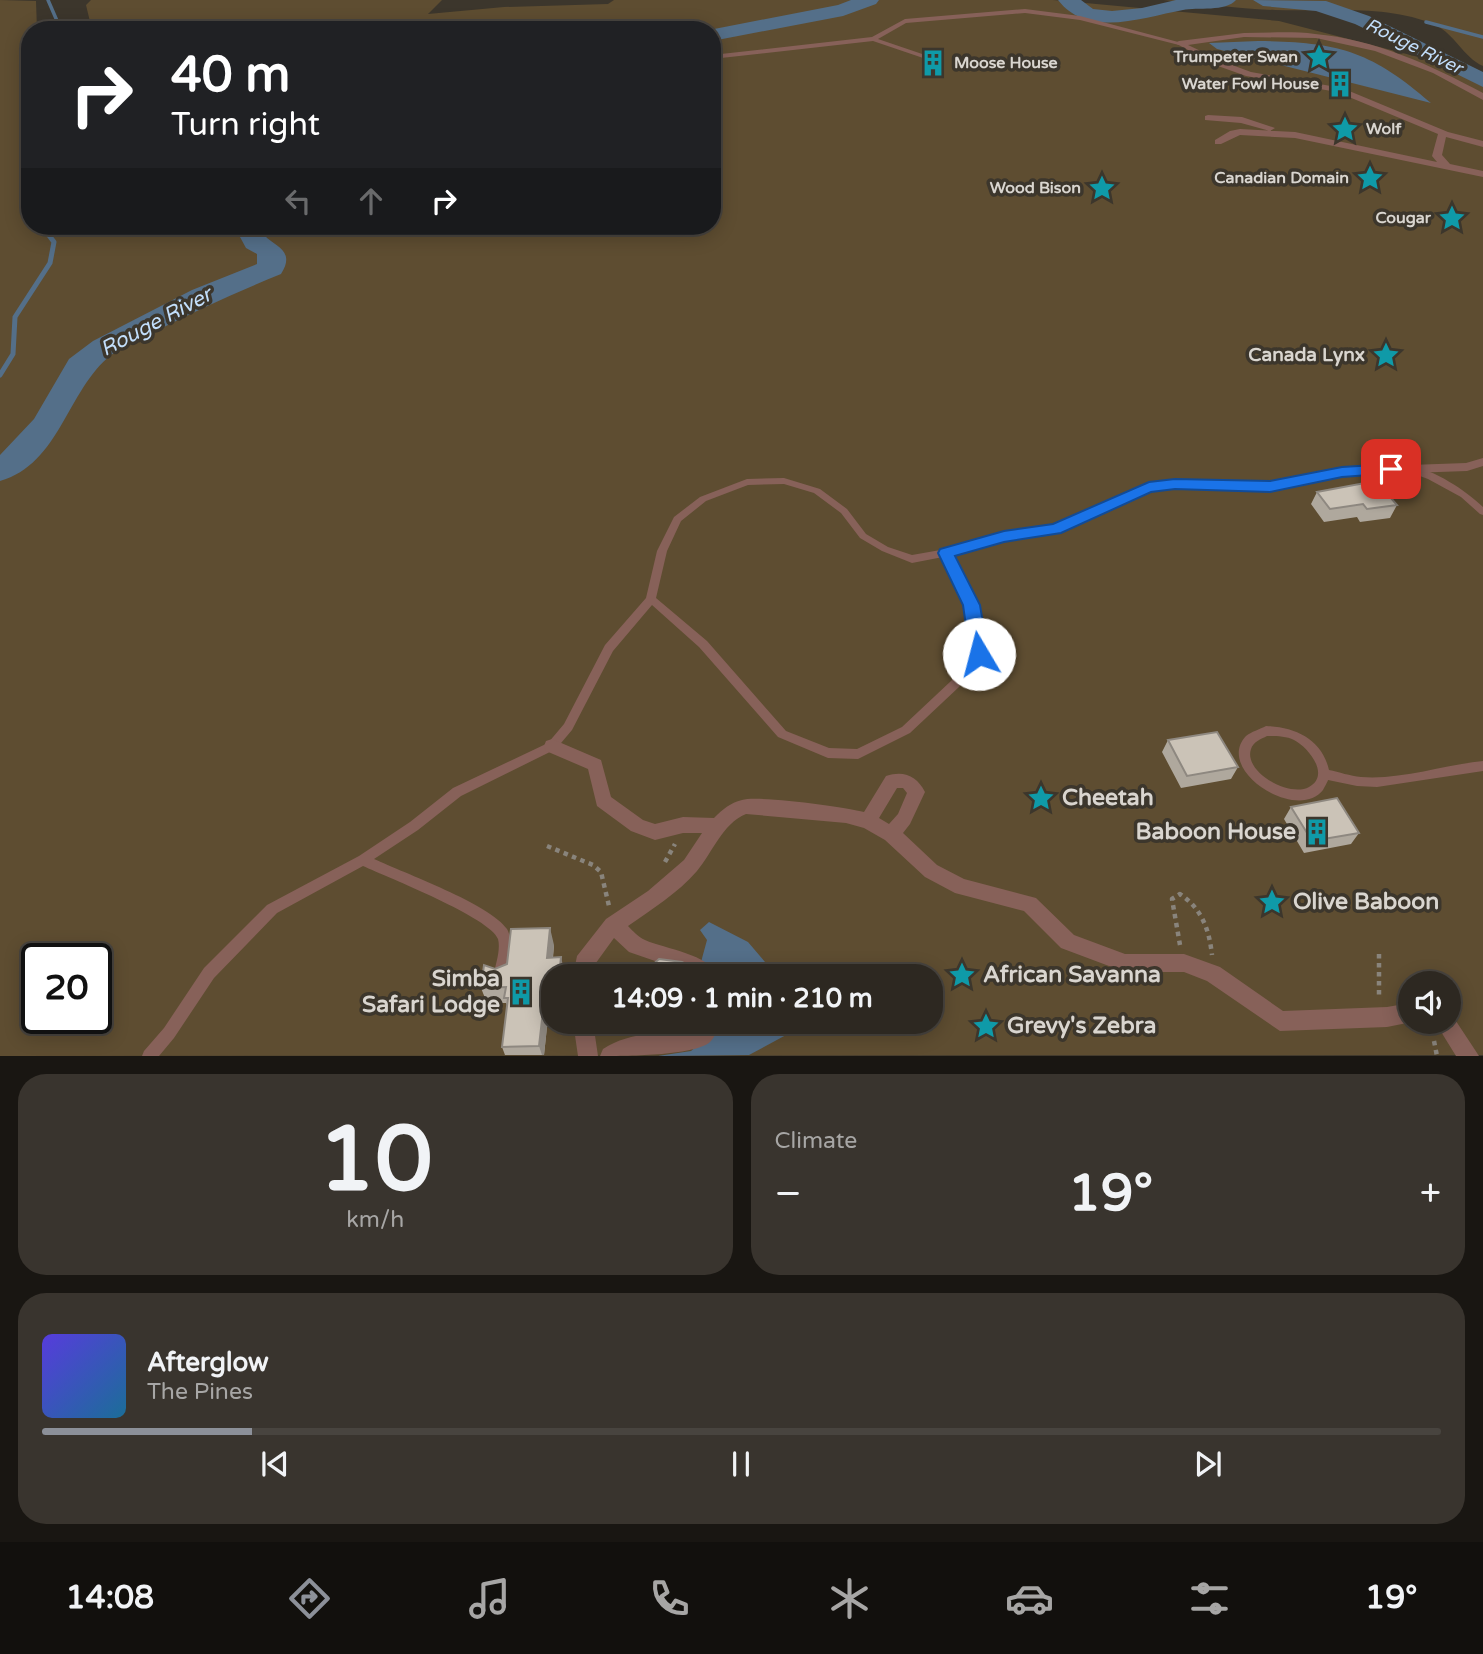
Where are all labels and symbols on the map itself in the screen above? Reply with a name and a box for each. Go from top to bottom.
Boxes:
water label: Rouge River [1362,13,1468,80]
place icon: Trumpeter Swan [1304,42,1334,72]
place label: Trumpeter Swan [1173,47,1298,67]
building icon: Moose House [918,48,948,78]
place label: Moose House [954,53,1058,73]
building icon: Water Fowl House [1325,69,1355,99]
place label: Water Fowl House [1182,74,1319,94]
place icon: Wolf [1330,114,1360,144]
place label: Wolf [1366,119,1402,139]
place icon: Canadian Domain [1355,163,1385,193]
place label: Canadian Domain [1214,168,1349,188]
place icon: Wood Bison [1087,173,1117,203]
place label: Wood Bison [990,178,1081,198]
place icon: Cougar [1437,203,1467,233]
place label: Cougar [1375,208,1432,228]
water label: Rouge River [96,281,218,362]
place icon: Canada Lynx [1371,340,1401,370]
place label: Canada Lynx [1248,344,1365,367]
pin [1361,439,1421,499]
position arrow [942,617,1016,691]
place icon: Cheetah [1026,783,1056,813]
place label: Cheetah [1062,784,1154,812]
building icon: Baboon House [1302,817,1332,847]
place label: Baboon House [1136,818,1296,846]
place icon: Olive Baboon [1257,887,1287,917]
place label: Olive Baboon [1293,888,1439,916]
speed limit sign: 20 [21,943,112,1034]
place icon: African Savanna [947,960,977,990]
place label: African Savanna [983,961,1161,989]
place label: Simba Safari Lodge [362,965,500,1019]
building icon: Simba Safari Lodge [506,977,536,1007]
place icon: Grevy's Zebra [971,1011,1001,1041]
place label: Grevy's Zebra [1007,1012,1156,1040]

